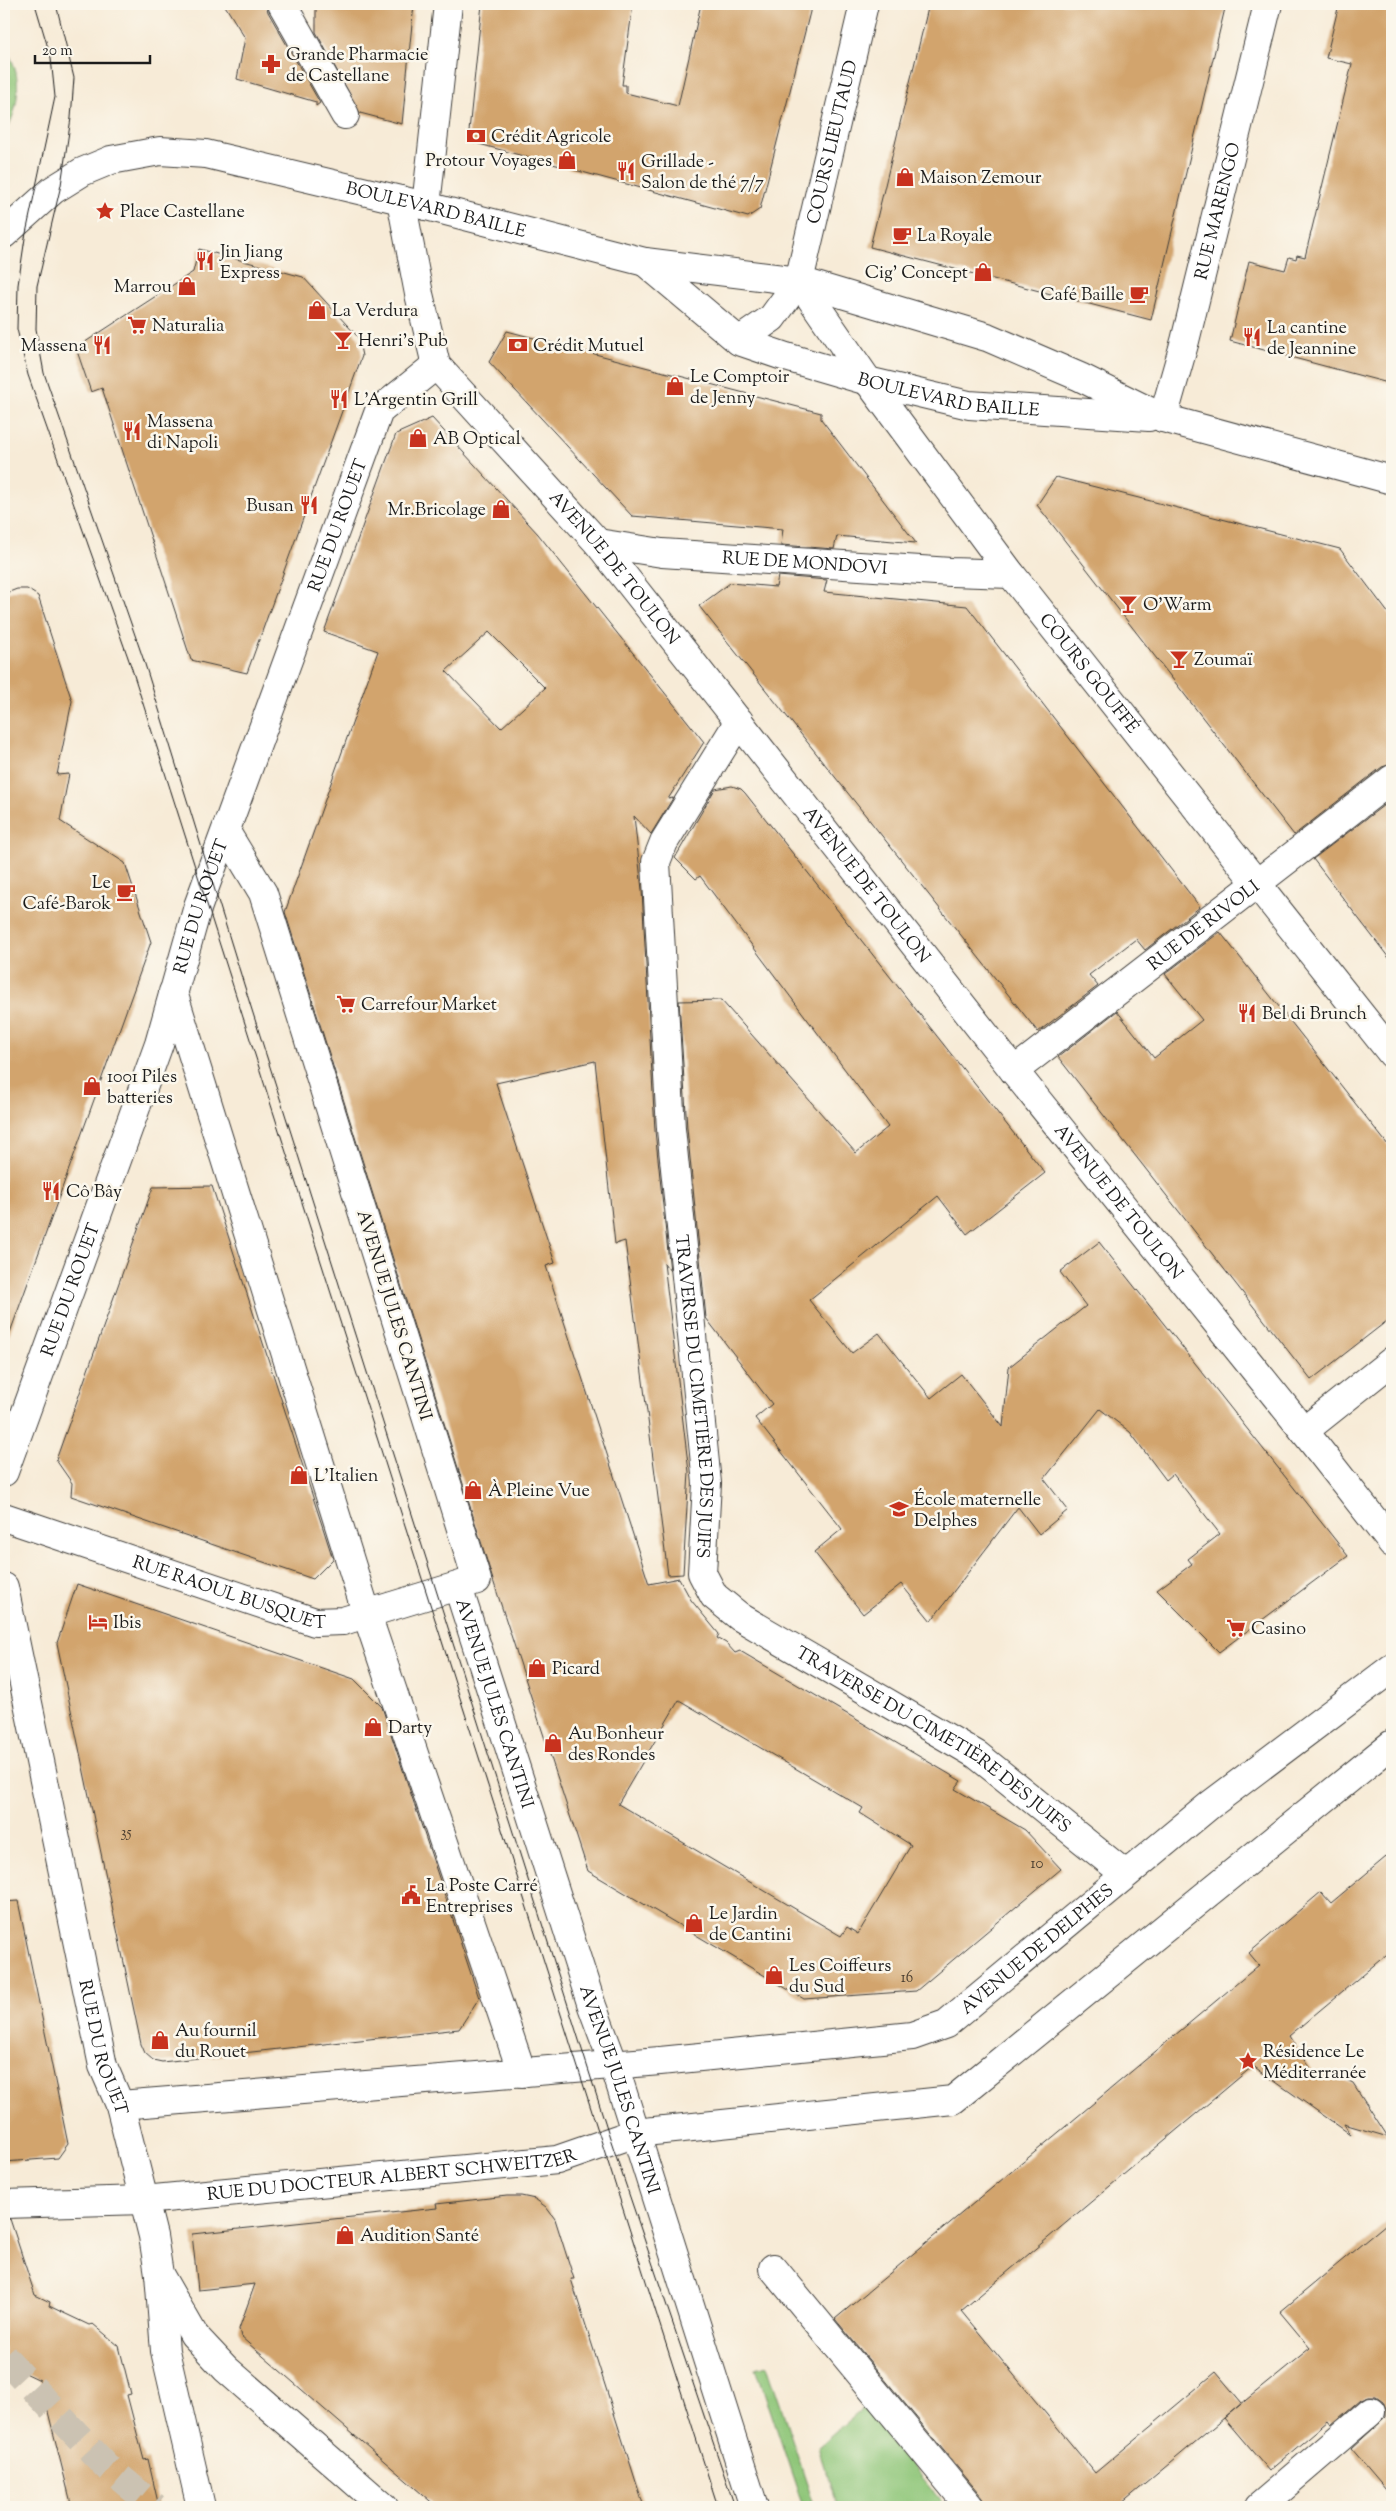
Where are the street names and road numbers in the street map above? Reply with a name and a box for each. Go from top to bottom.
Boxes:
street label: COURS LIEUTAUD [802,58,865,227]
street label: RUE MARENGO [1190,140,1248,283]
street label: BOULEVARD BAILLE [343,176,529,246]
street label: BOULEVARD BAILLE [854,368,1040,425]
street label: RUE DU ROUET [303,455,375,596]
street label: AVENUE DE TOULON [542,486,685,651]
street label: RUE DE MONDOVI [721,546,888,583]
street label: COURS GOUFFÉ [1032,608,1144,740]
street label: AVENUE DE TOULON [795,802,935,970]
street label: RUE DU ROUET [168,836,236,977]
street label: RUE DE RIVOLI [1143,875,1266,978]
street label: AVENUE DE TOULON [1047,1119,1188,1286]
street label: AVENUE JULES CANTINI [349,1207,438,1424]
street label: RUE DU ROUET [36,1220,108,1361]
street label: TRAVERSE DU CIMETIÈRE DES JUIFS [667,1233,718,1559]
street label: RUE RAOUL BUSQUET [129,1550,327,1637]
street label: AVENUE JULES CANTINI [448,1596,539,1812]
street label: TRAVERSE DU CIMETIÈRE DES JUIFS [790,1641,1076,1840]
street label: AVENUE DE DELPHES [956,1879,1120,2022]
street label: RUE DU ROUET [70,1977,133,2118]
street label: AVENUE JULES CANTINI [571,1982,665,2198]
street label: RUE DU DOCTEUR ALBERT SCHWEITZER [206,2143,581,2209]

